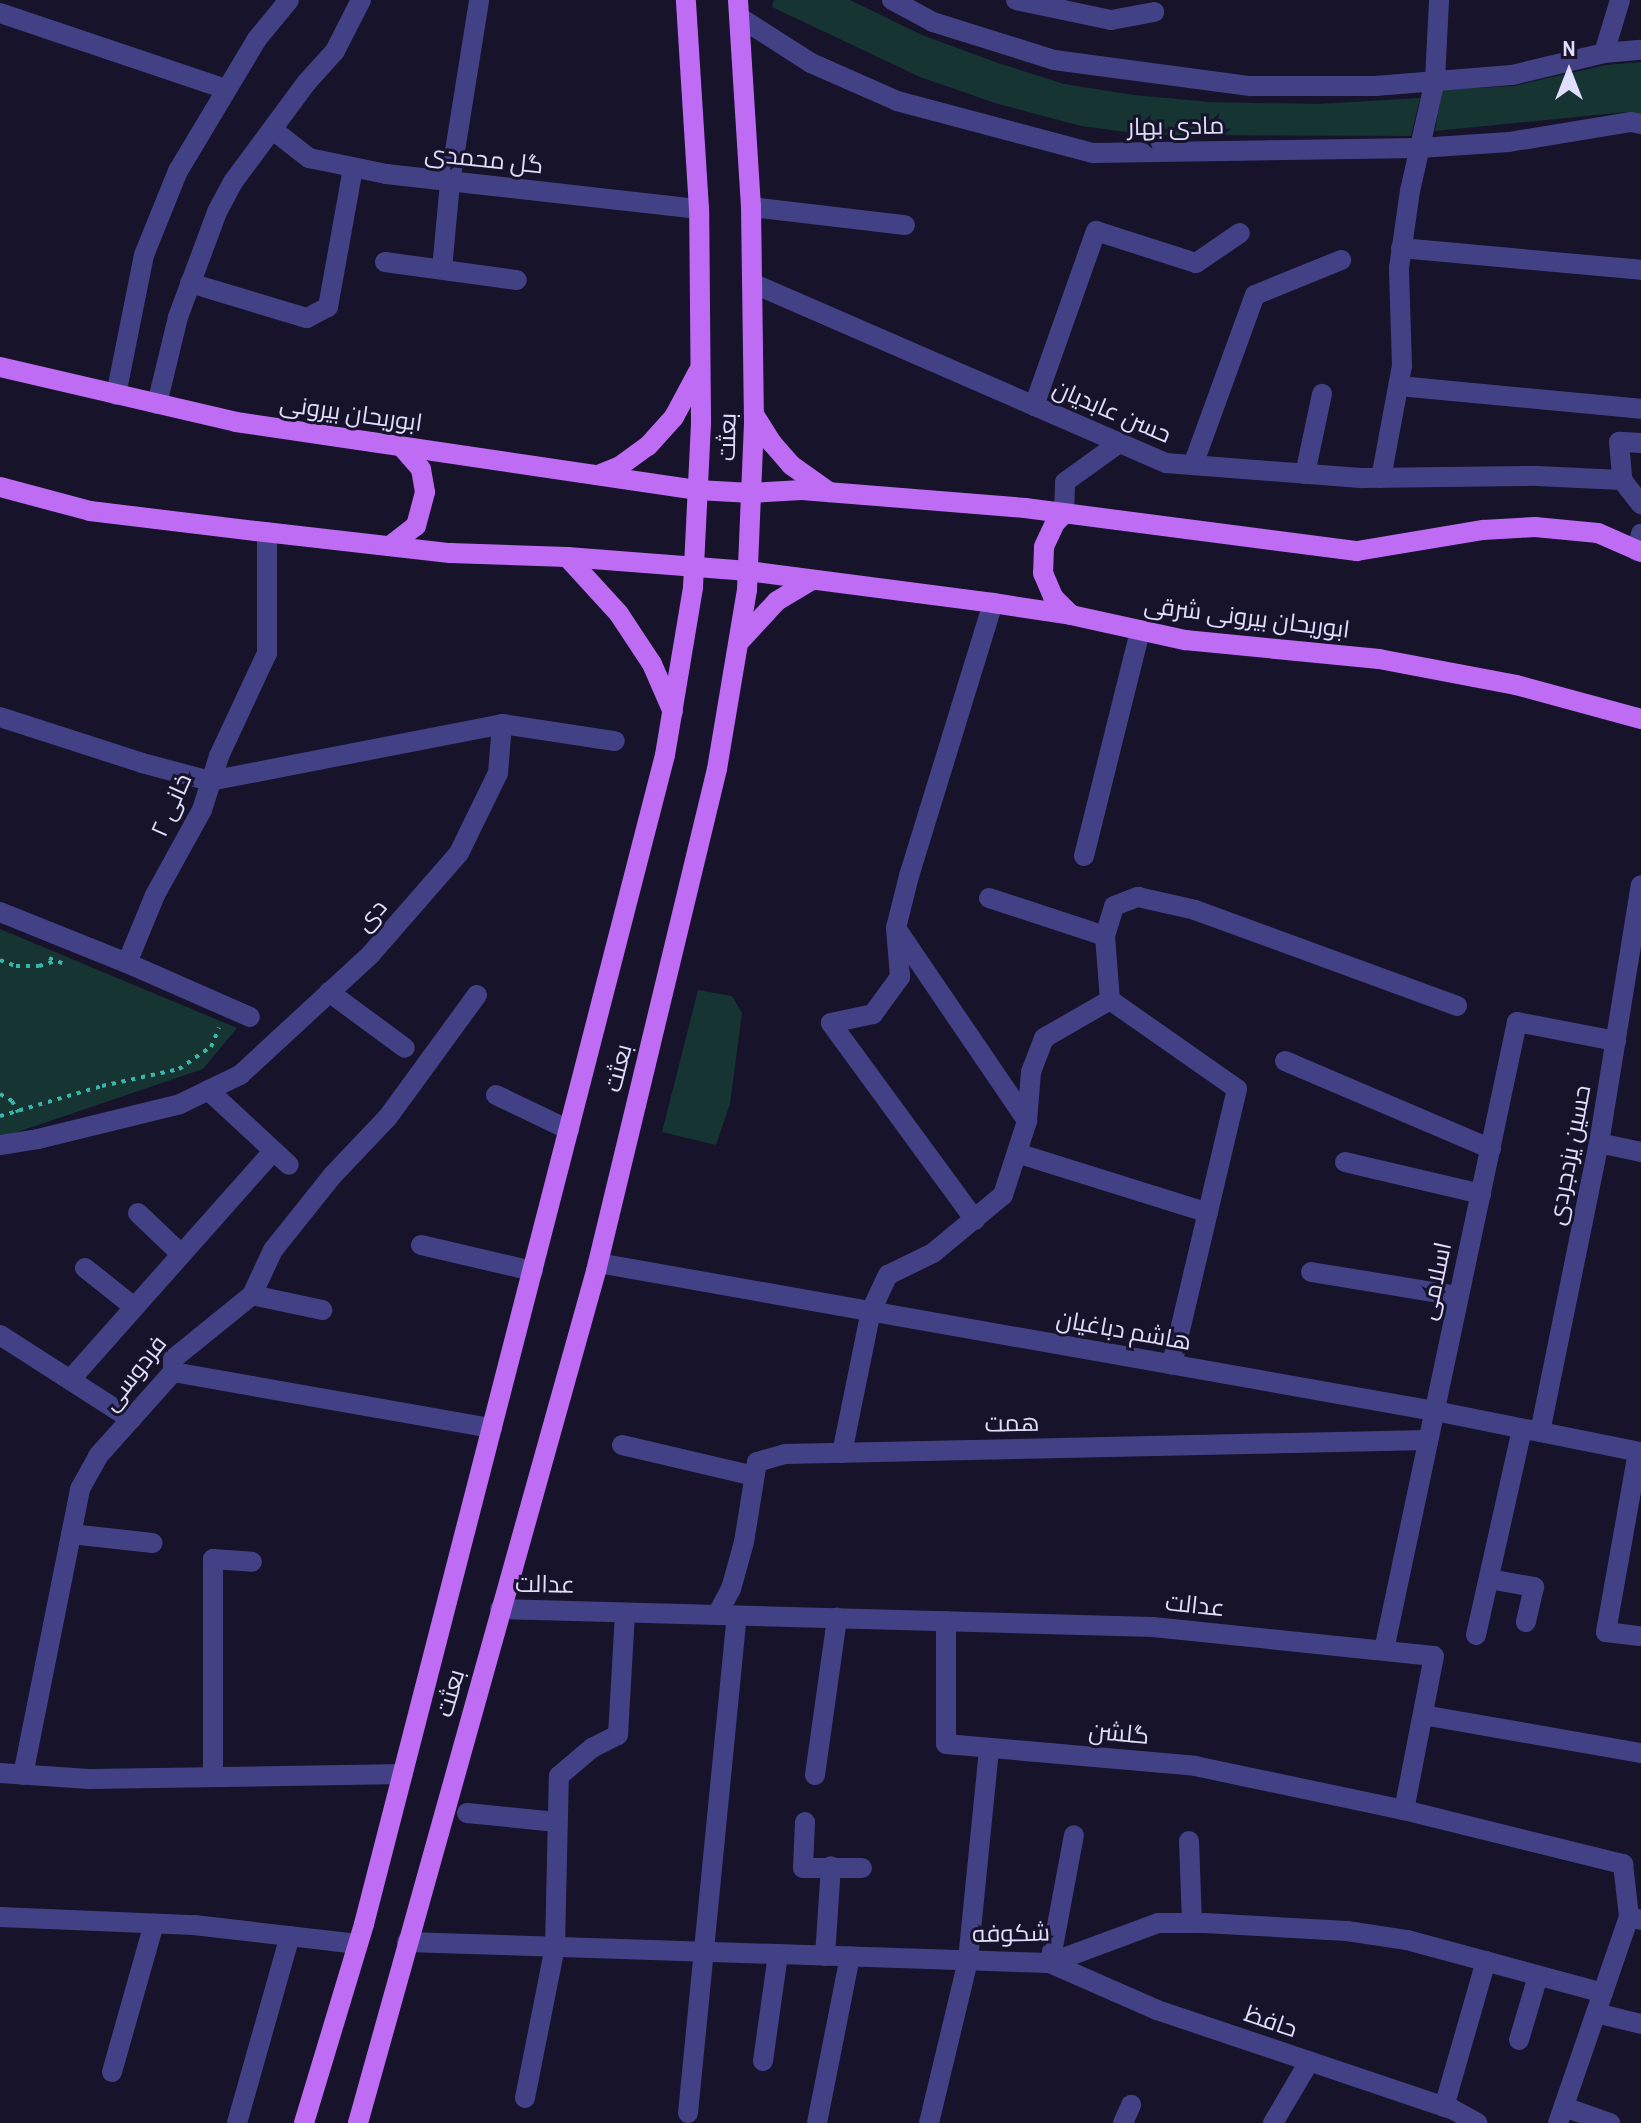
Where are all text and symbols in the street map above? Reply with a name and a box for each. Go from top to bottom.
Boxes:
north arrow [1529,32,1609,112]
text: N [1562,33,1576,63]
street label: مادی بهار [1127,111,1225,141]
street label: گل محمدی [423,138,545,180]
street label: حسن عابدیان [1048,373,1176,449]
street label: ابوریحان بیرونی [278,389,424,437]
street label: بعثت [712,413,742,461]
street label: ابوریحان بیرونی شرقی [1143,590,1351,644]
street label: خانی ۲ [144,769,198,841]
street label: دی [349,893,393,937]
street label: بعثت [598,1041,638,1095]
street label: حسین یزدجردی [1541,1083,1597,1227]
street label: اسلامی [1413,1239,1457,1323]
street label: هاشم دباغیان [1054,1304,1194,1356]
street label: فردوسی [96,1330,172,1416]
street label: همت [984,1408,1040,1438]
street label: عدالت [515,1569,575,1599]
street label: عدالت [1164,1588,1226,1622]
street label: بعثت [429,1666,471,1720]
street label: گلشن [1088,1716,1150,1750]
street label: شکوفه [972,1918,1050,1948]
street label: حافظ [1241,1999,1301,2043]

